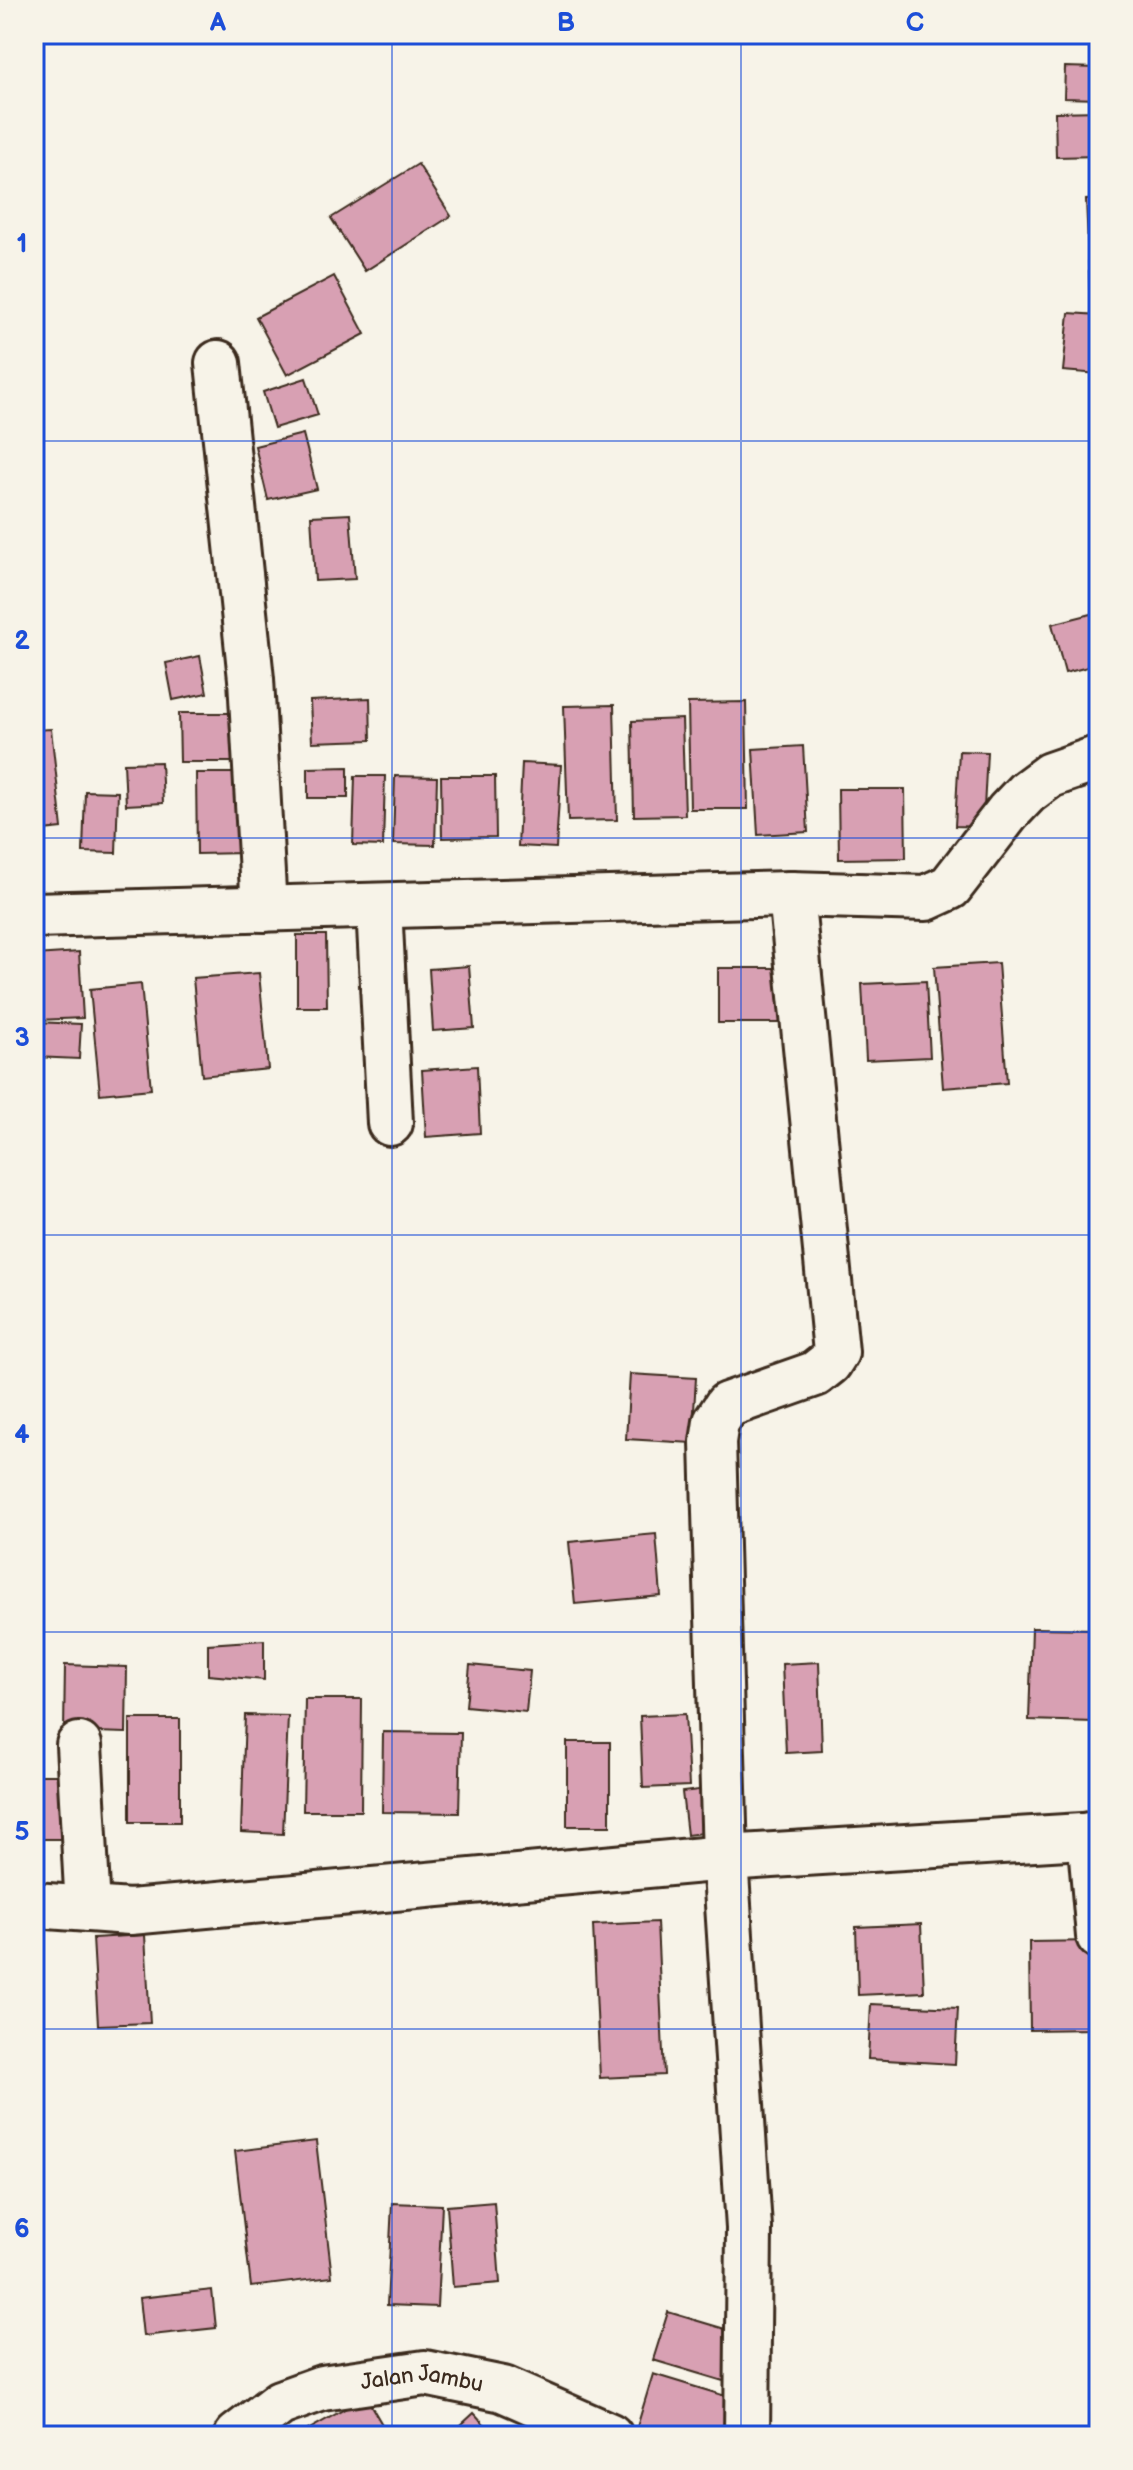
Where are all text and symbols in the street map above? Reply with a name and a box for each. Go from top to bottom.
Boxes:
text: A [209,8,226,39]
text: B [557,8,575,39]
text: C [906,8,924,39]
text: 1 [17,229,27,260]
text: 2 [14,626,30,657]
text: 3 [14,1023,30,1054]
text: 4 [14,1420,30,1451]
text: 5 [14,1817,30,1848]
text: 6 [14,2214,30,2245]
street label: Jalan Jambu [359,2359,486,2398]

